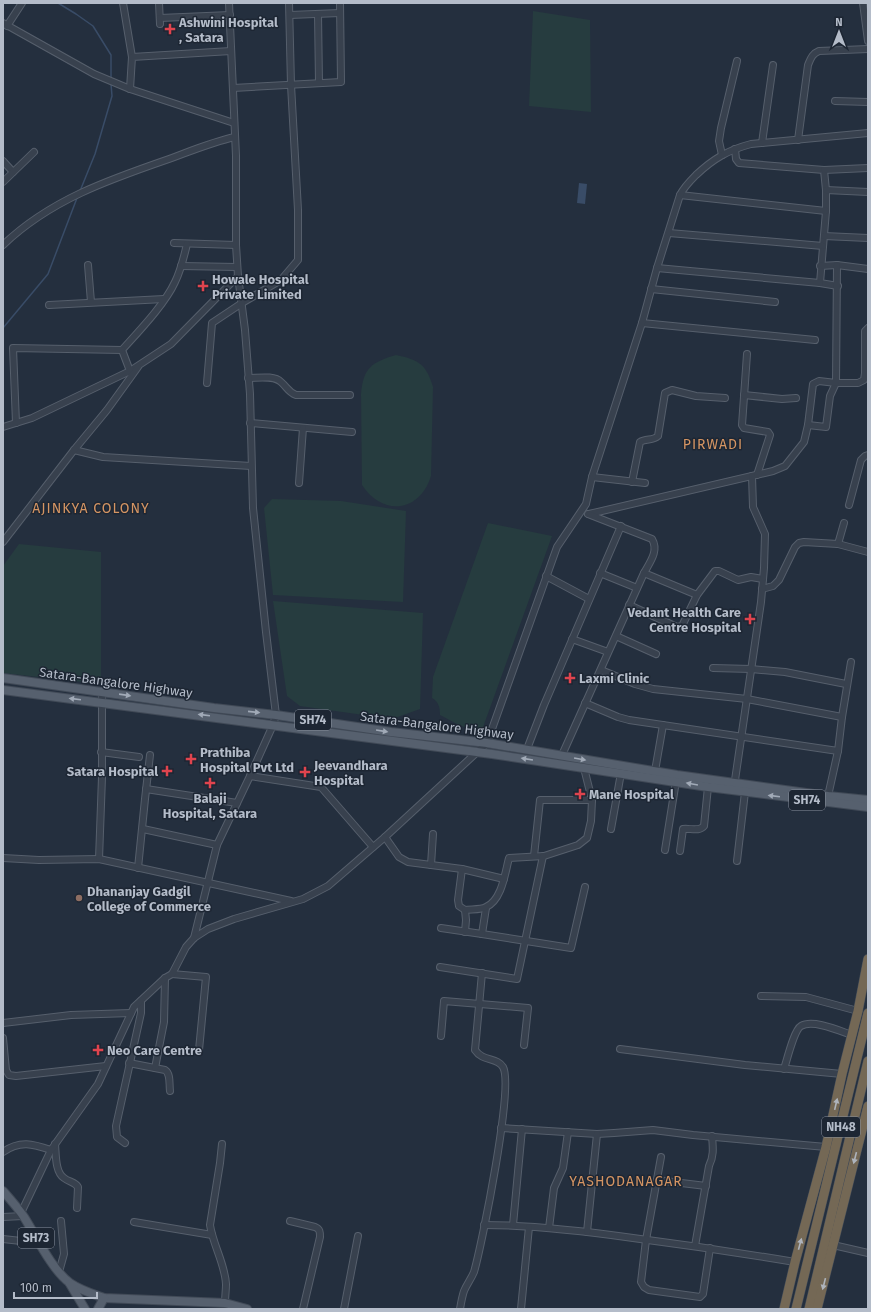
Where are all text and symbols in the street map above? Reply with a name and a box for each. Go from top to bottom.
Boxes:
north arrow [819,12,859,52]
place label: Ashwini Hospital , Satara [178,15,278,45]
text: N [835,16,843,29]
marker: Ashwini Hospital , Satara [164,23,176,35]
place label: Howale Hospital Private Limited [212,272,309,302]
marker: Howale Hospital Private Limited [197,280,209,292]
district label: PIRWADI [683,436,743,453]
district label: AJINKYA COLONY [32,500,150,517]
place label: Vedant Health Care Centre Hospital [627,605,741,635]
marker: Vedant Health Care Centre Hospital [744,613,756,625]
street label: Satara-Bangalore Highway [38,664,194,701]
place label: Laxmi Clinic [579,671,650,686]
marker: Laxmi Clinic [564,672,576,684]
one-way arrow [119,692,131,698]
one-way arrow [69,696,81,702]
one-way arrow [248,709,260,715]
street label: Satara-Bangalore Highway [359,709,515,742]
road number: SH74 [295,710,331,730]
one-way arrow [198,712,210,719]
one-way arrow [376,728,388,734]
place label: Prathiba Hospital Pvt Ltd [200,745,294,775]
marker: Prathiba Hospital Pvt Ltd [185,753,197,765]
one-way arrow [521,756,534,762]
one-way arrow [574,756,586,762]
place label: Jeevandhara Hospital [313,758,388,788]
place label: Satara Hospital [67,764,158,779]
marker: Satara Hospital [161,765,173,777]
marker: Jeevandhara Hospital [299,766,311,778]
marker: Balaji Hospital, Satara [204,777,216,789]
one-way arrow [686,781,698,787]
place label: Mane Hospital [589,787,674,802]
marker: Mane Hospital [574,788,586,800]
road number: SH74 [789,790,825,810]
place label: Balaji Hospital, Satara [163,791,257,821]
one-way arrow [768,793,780,799]
place label: Dhananjay Gadgil College of Commerce [87,884,211,914]
marker: Dhananjay Gadgil College of Commerce [74,893,84,903]
place label: Neo Care Centre [107,1043,202,1058]
marker: Neo Care Centre [92,1044,104,1056]
one-way arrow [833,1098,839,1111]
road number: NH48 [822,1117,860,1137]
one-way arrow [852,1152,858,1164]
district label: YASHODANAGAR [569,1173,683,1190]
road number: SH73 [18,1228,54,1248]
one-way arrow [798,1238,804,1250]
scale bar [14,1274,97,1300]
one-way arrow [820,1278,826,1290]
text: 100 m [20,1281,52,1295]

